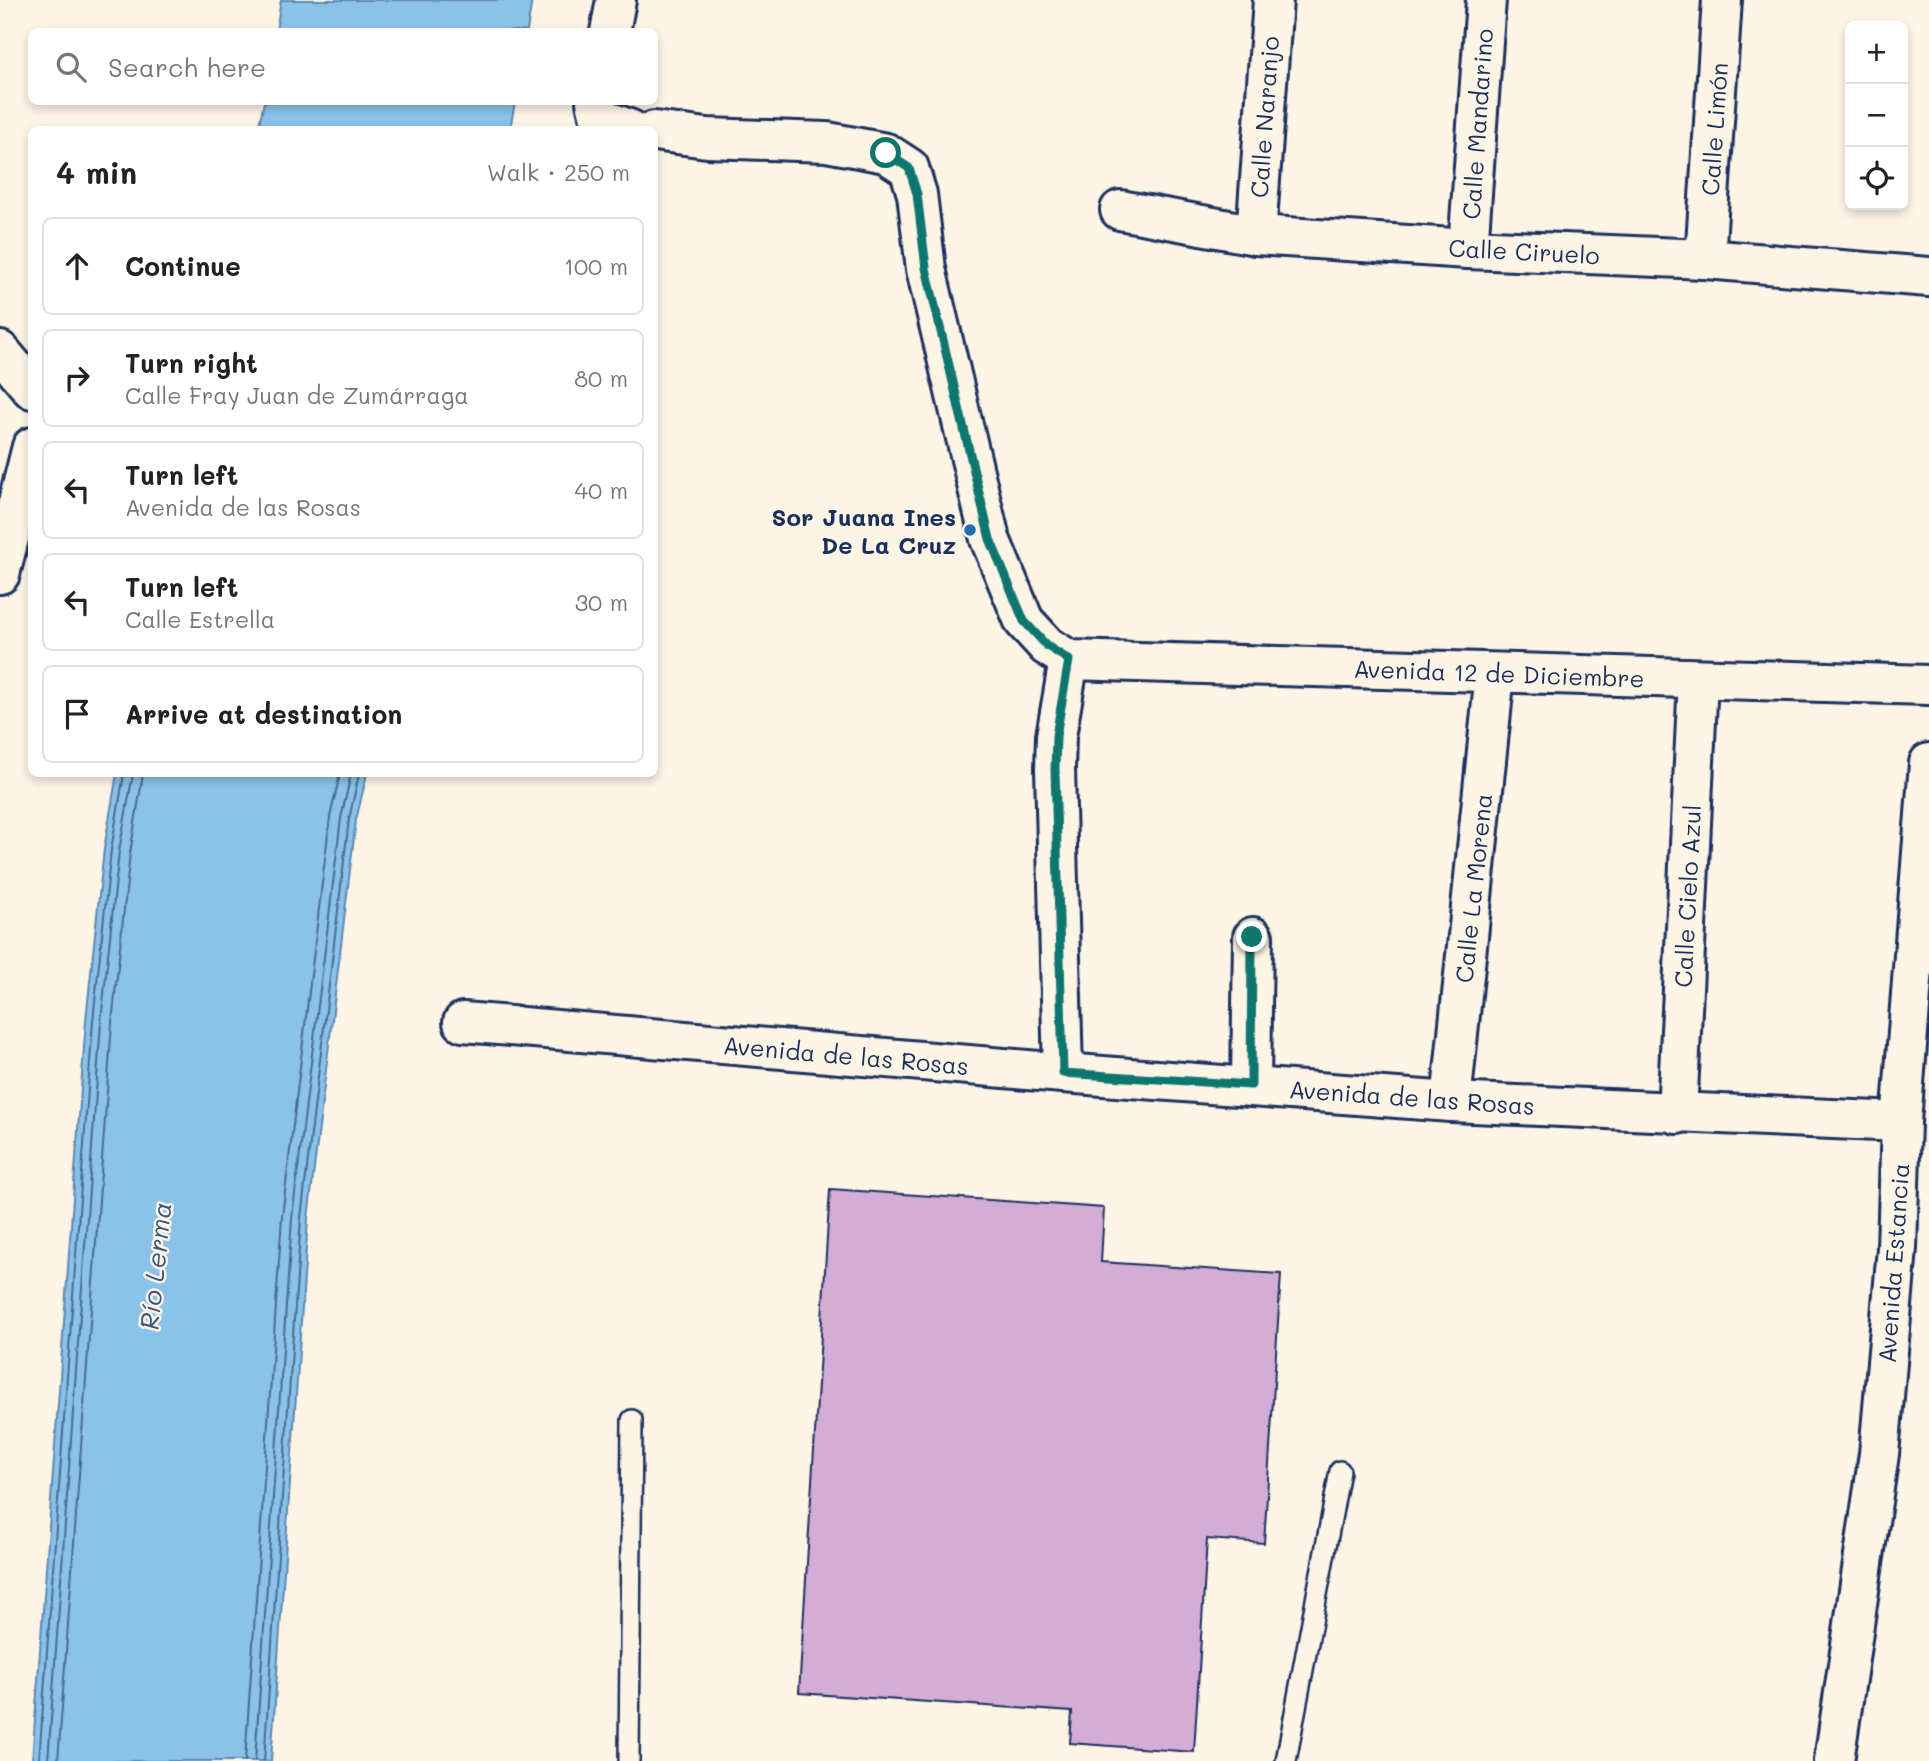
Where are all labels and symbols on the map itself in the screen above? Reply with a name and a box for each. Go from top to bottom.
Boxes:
street label: Calle Mandarino [1455,28,1499,220]
street label: Calle Naranjo [1243,35,1285,199]
street label: Calle Limón [1694,61,1734,197]
route start [870,137,901,168]
street label: Calle Ciruelo [1448,232,1600,270]
place label: Sor Juana Ines De La Cruz [771,501,956,560]
marker: Sor Juana Ines De La Cruz [962,522,978,538]
street label: Avenida 12 de Diciembre [1353,652,1645,694]
street label: Calle La Morena [1448,792,1498,984]
street label: Calle Cielo Azul [1667,804,1707,988]
route end [1236,921,1267,952]
street label: Avenida de las Rosas [722,1029,970,1081]
street label: Avenida de las Rosas [1288,1073,1536,1121]
street label: Avenida Estancia [1871,1162,1915,1364]
water label: Río Lerma [131,1200,179,1332]

